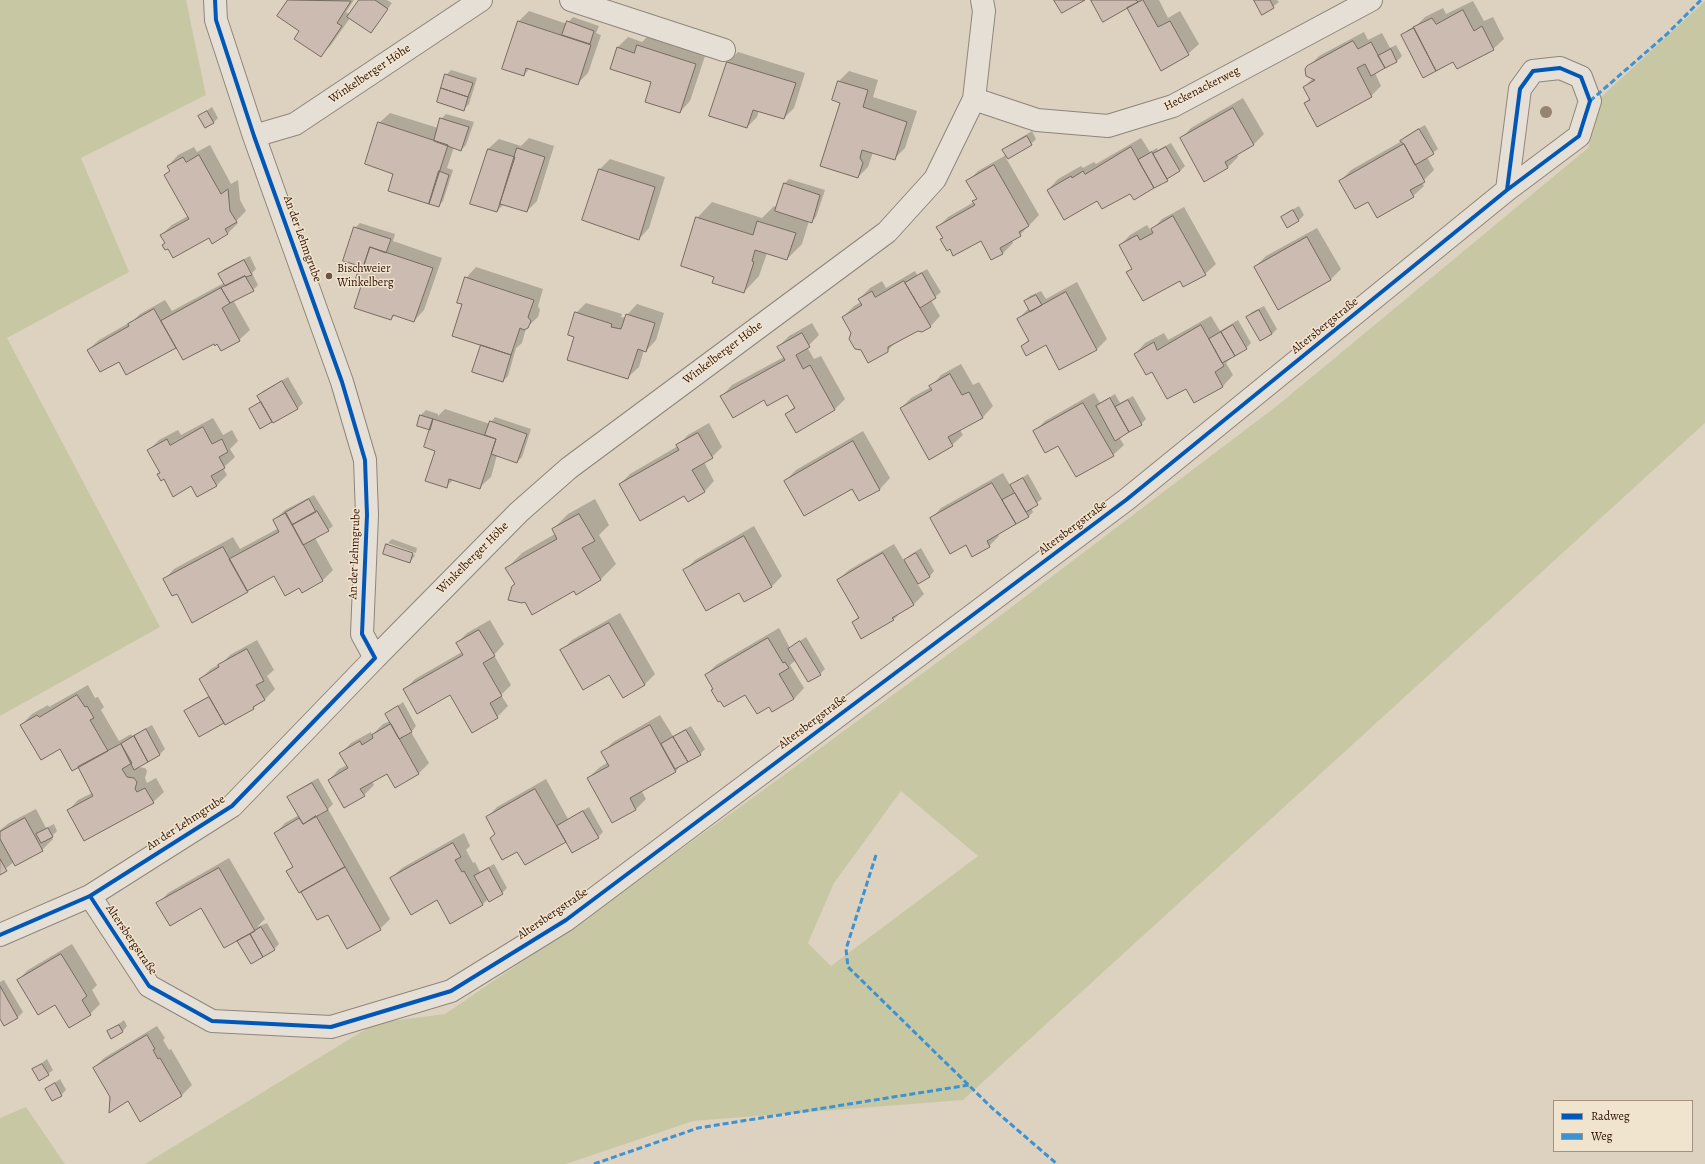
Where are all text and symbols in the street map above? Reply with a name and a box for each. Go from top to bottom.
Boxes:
street label: Winkelberger Höhe [326,41,414,107]
street label: Heckenackerweg [1162,64,1242,114]
street label: An der Lehmgrube [280,194,324,284]
place label: Bischweier Winkelberg [337,262,394,290]
marker: Bischweier Winkelberg [324,271,334,281]
street label: Altersbergstraße [1289,295,1361,357]
street label: Winkelberger Höhe [680,318,766,388]
street label: Altersbergstraße [1036,498,1110,558]
street label: An der Lehmgrube [346,508,364,600]
street label: Winkelberger Höhe [434,519,512,597]
street label: Altersbergstraße [776,692,850,752]
street label: An der Lehmgrube [144,792,228,854]
street label: Altersbergstraße [515,885,591,943]
street label: Altersbergstraße [102,902,160,978]
legend [1553,1100,1693,1152]
text: Radweg [1591,1108,1630,1124]
text: Weg [1591,1128,1613,1144]

